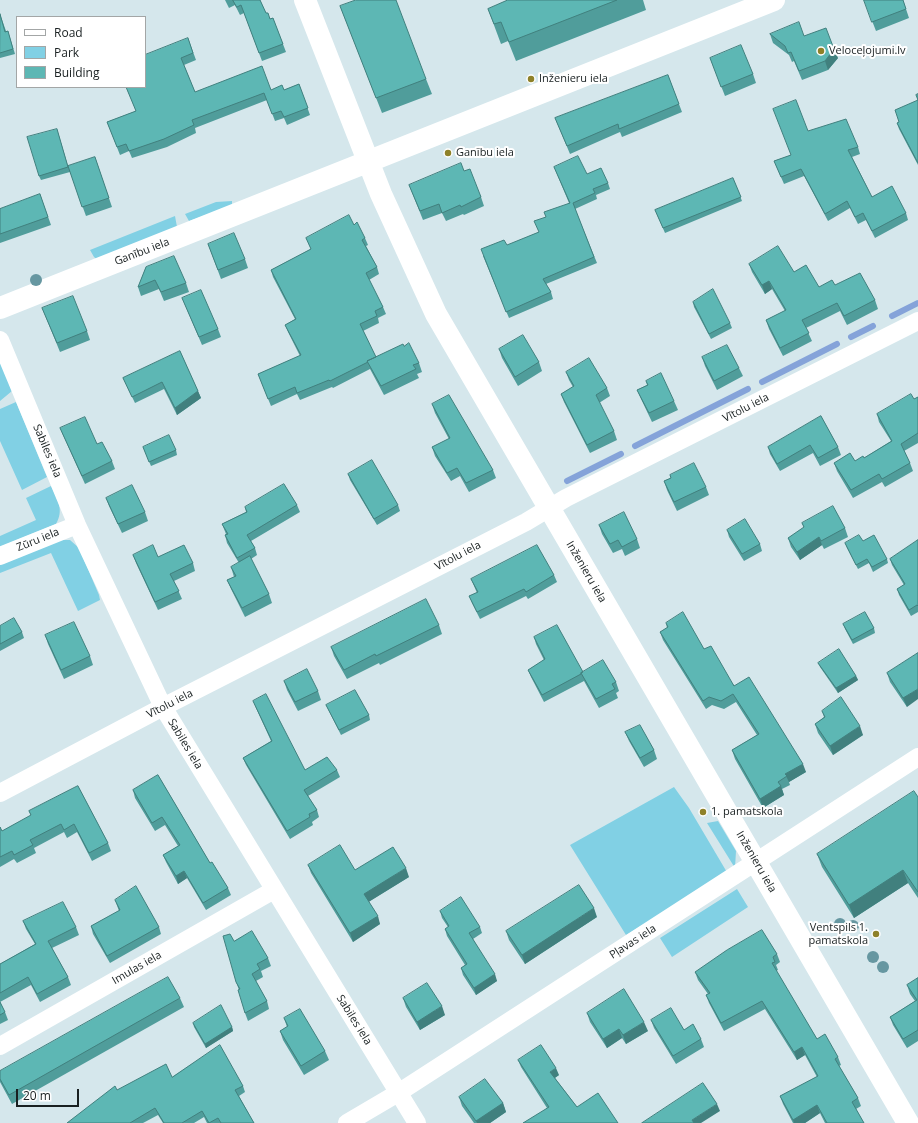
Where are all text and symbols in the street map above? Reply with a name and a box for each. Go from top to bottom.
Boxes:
legend [16,16,146,88]
text: Road [54,24,83,41]
text: Park [54,44,79,61]
place label: Veloceļojumi.lv [829,44,906,58]
marker: Veloceļojumi.lv [816,46,826,56]
text: Building [54,64,99,81]
place label: Inženieru iela [539,72,608,86]
marker: Inženieru iela [526,74,536,84]
place label: Ganību iela [456,146,514,160]
marker: Ganību iela [443,148,453,158]
street label: Ganību iela [113,235,171,269]
street label: Vītolu iela [721,391,771,425]
street label: Sabiles iela [30,422,64,480]
street label: Zūru iela [15,525,61,555]
street label: Vītolu iela [433,538,483,574]
street label: Inženieru iela [563,539,609,605]
street label: Vītolu iela [145,687,195,721]
street label: Sabiles iela [165,716,205,772]
place label: 1. pamatskola [711,805,783,819]
marker: 1. pamatskola [698,807,708,817]
street label: Inženieru iela [733,829,779,895]
place label: Ventspils 1. pamatskola [808,921,868,947]
street label: Pļavas iela [607,922,659,962]
marker: Ventspils 1. pamatskola [871,929,881,939]
street label: Imulas iela [110,949,164,987]
street label: Sabiles iela [333,993,375,1047]
scale bar [18,1081,81,1107]
text: 20 m [23,1087,51,1104]

